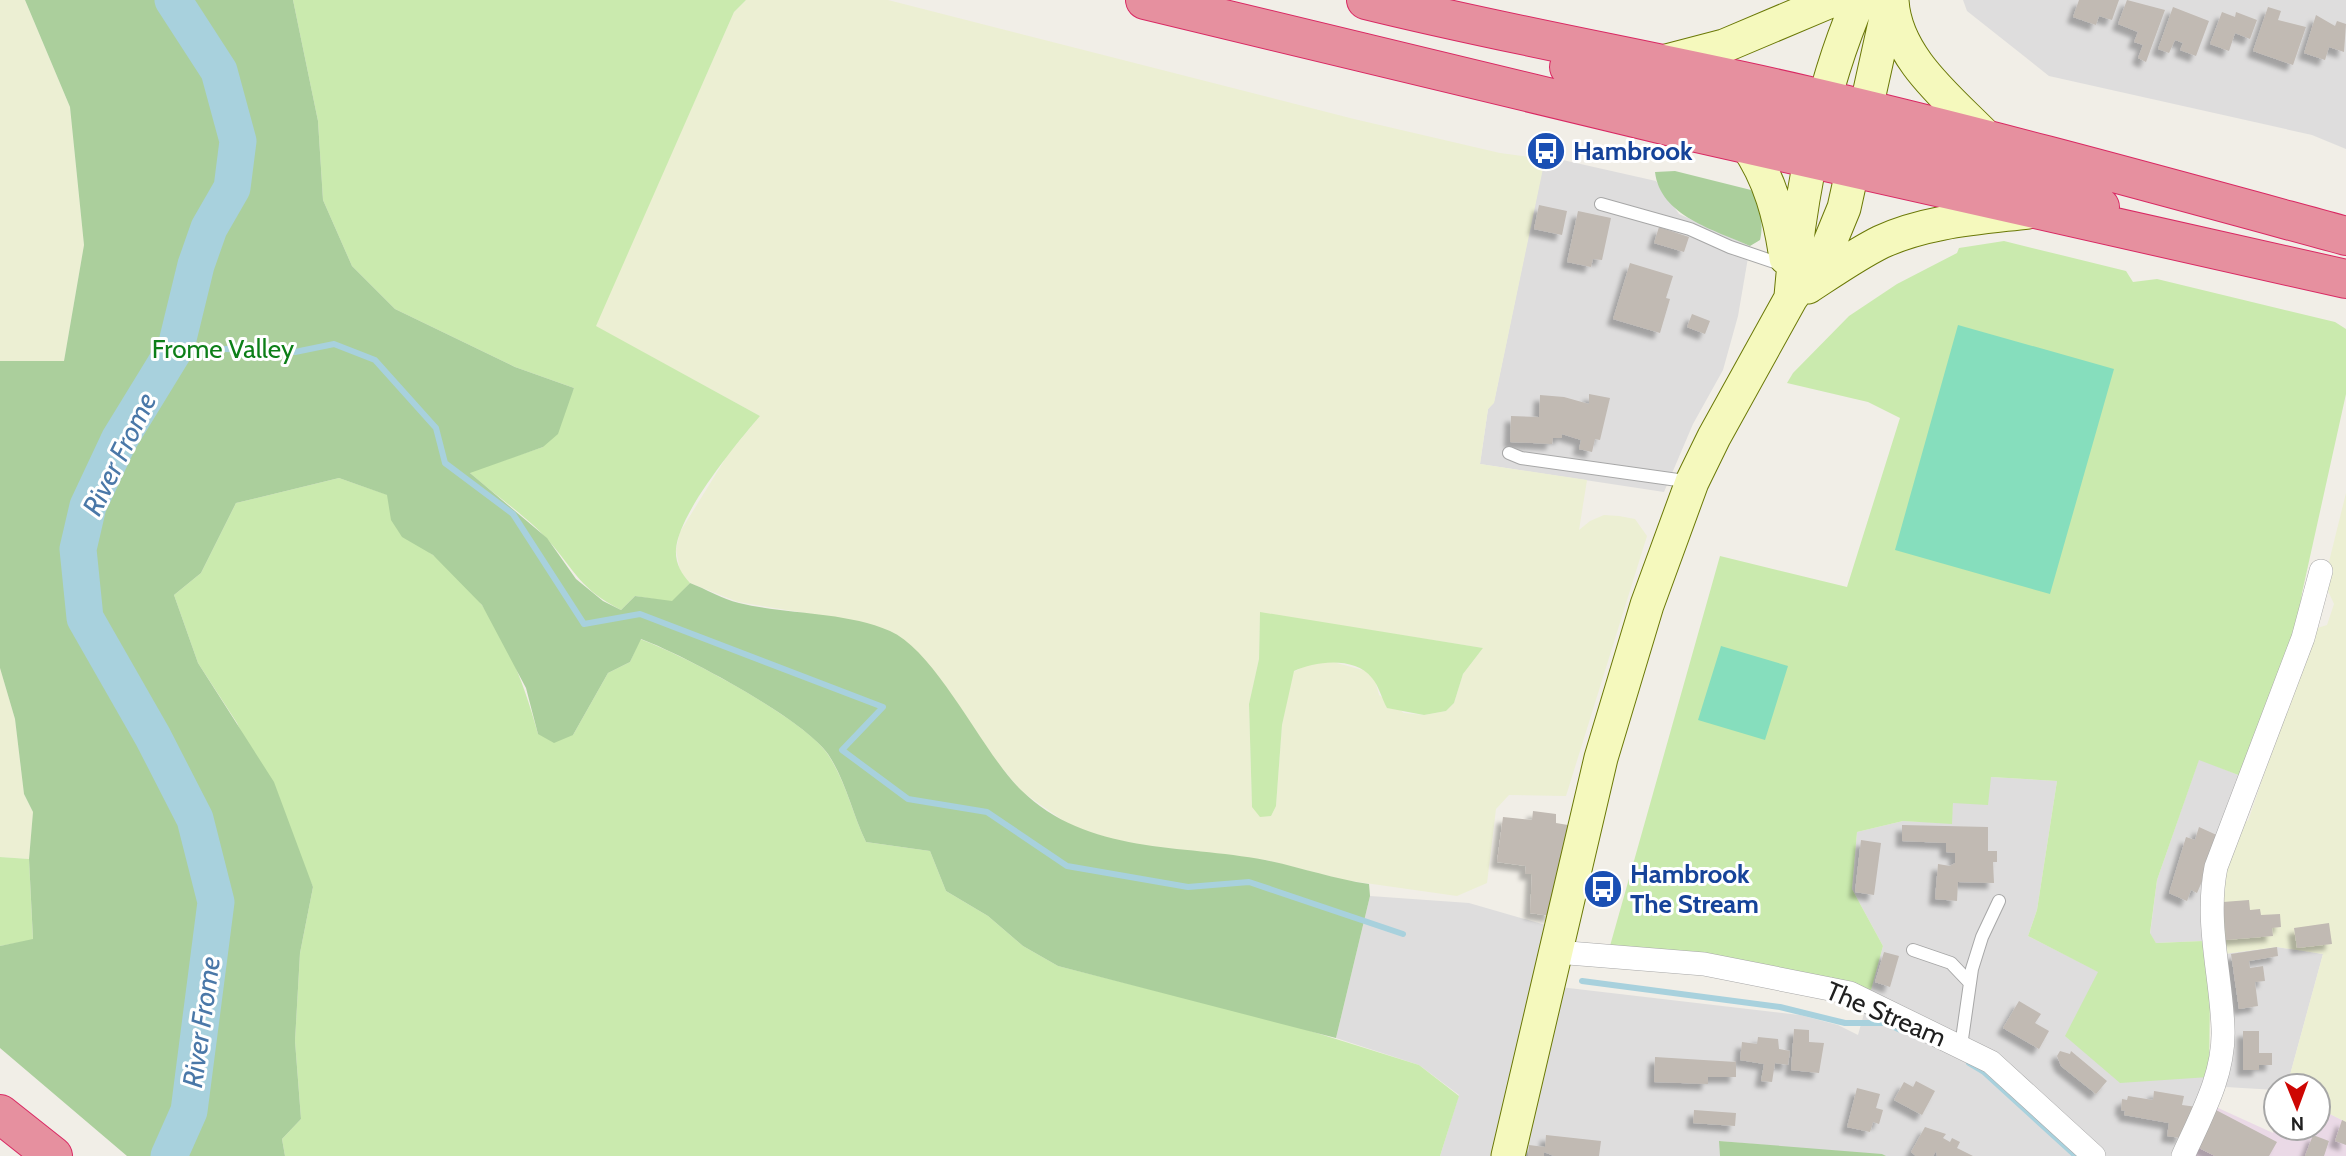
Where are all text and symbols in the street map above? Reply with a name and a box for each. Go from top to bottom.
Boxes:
bus stop icon: Hambrook [1525,130,1567,172]
place label: Hambrook [1573,135,1693,167]
park label: Frome Valley [152,333,294,365]
water label: River Frome [75,387,163,521]
place label: Hambrook The Stream [1630,858,1759,920]
bus stop icon: Hambrook The Stream [1582,868,1624,910]
water label: River Frome [175,954,227,1090]
street label: The Stream [1821,974,1951,1054]
north arrow [2262,1072,2332,1142]
text: N [2290,1112,2304,1135]

